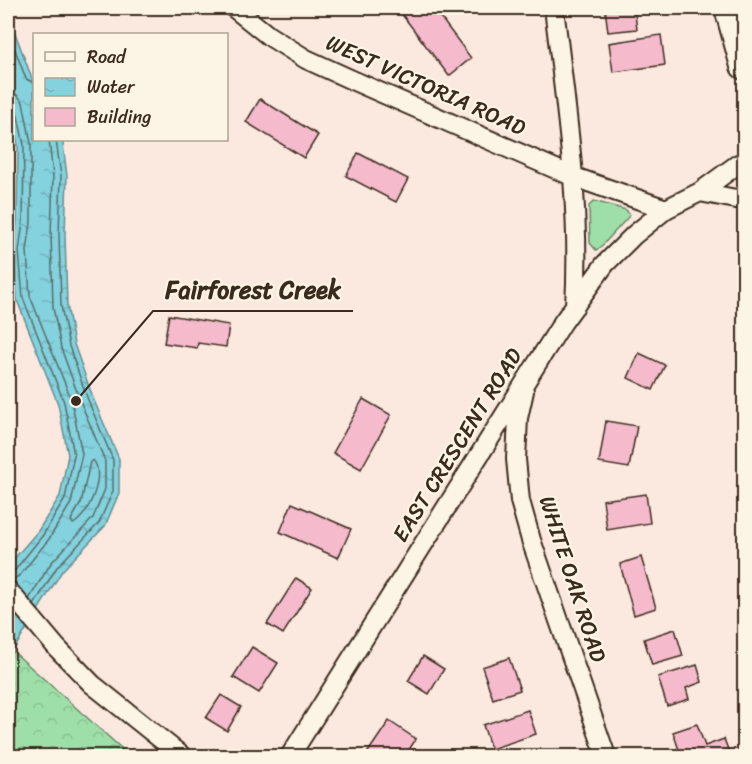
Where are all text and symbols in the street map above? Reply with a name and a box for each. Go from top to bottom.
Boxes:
street label: WEST VICTORIA ROAD [320,23,532,147]
legend [33,33,228,141]
text: Road [87,41,127,73]
text: Water [87,71,136,103]
text: Building [87,101,151,133]
callout: Fairforest Creek [153,269,353,311]
text: Fairforest Creek [164,269,342,311]
street label: EAST CRESCENT ROAD [381,339,533,550]
street label: WHITE OAK ROAD [528,491,618,667]

